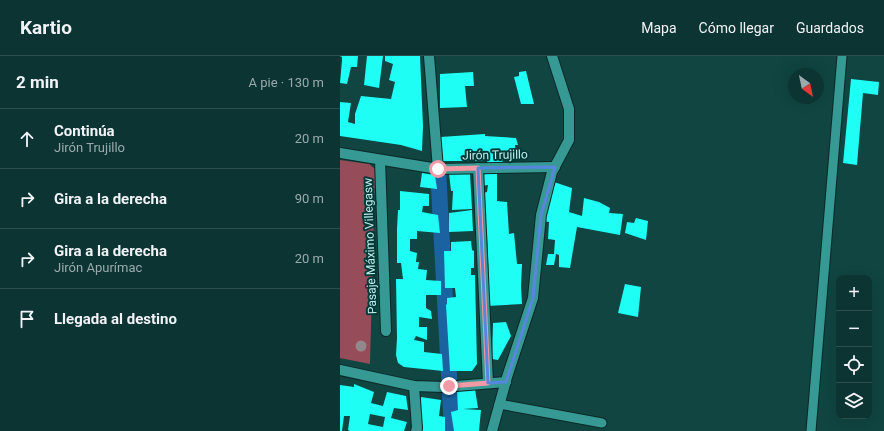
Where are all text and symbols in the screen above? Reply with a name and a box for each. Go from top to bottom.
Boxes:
text: Kartio [20,16,72,39]
text: Mapa [641,20,677,36]
text: Cómo llegar [699,20,774,36]
text: Guardados [796,20,864,36]
north arrow [788,68,824,104]
text: 2 min [16,72,59,92]
text: A pie · 130 m [249,75,324,90]
text: Continúa [54,122,115,140]
icon: ahead [16,128,38,150]
text: 20 m [295,131,324,146]
text: Jirón Trujillo [54,140,125,155]
street label: Jirón Trujillo [462,147,528,163]
route start [429,160,447,178]
street label: Pasaje Máximo Villegasw [361,178,379,314]
icon: right [16,188,38,210]
text: Gira a la derecha [54,190,167,208]
text: 90 m [295,191,324,206]
text: Gira a la derecha [54,242,167,260]
icon: right [16,248,38,270]
text: 20 m [295,251,324,266]
text: Jirón Apurímac [54,260,142,275]
map controls [836,275,872,419]
button: + [836,275,872,311]
icon: arrive [16,308,38,330]
text: Llegada al destino [54,310,177,328]
button: − [836,311,872,347]
button: locate [836,347,872,383]
route end [440,377,458,395]
button: layers [836,383,872,419]

